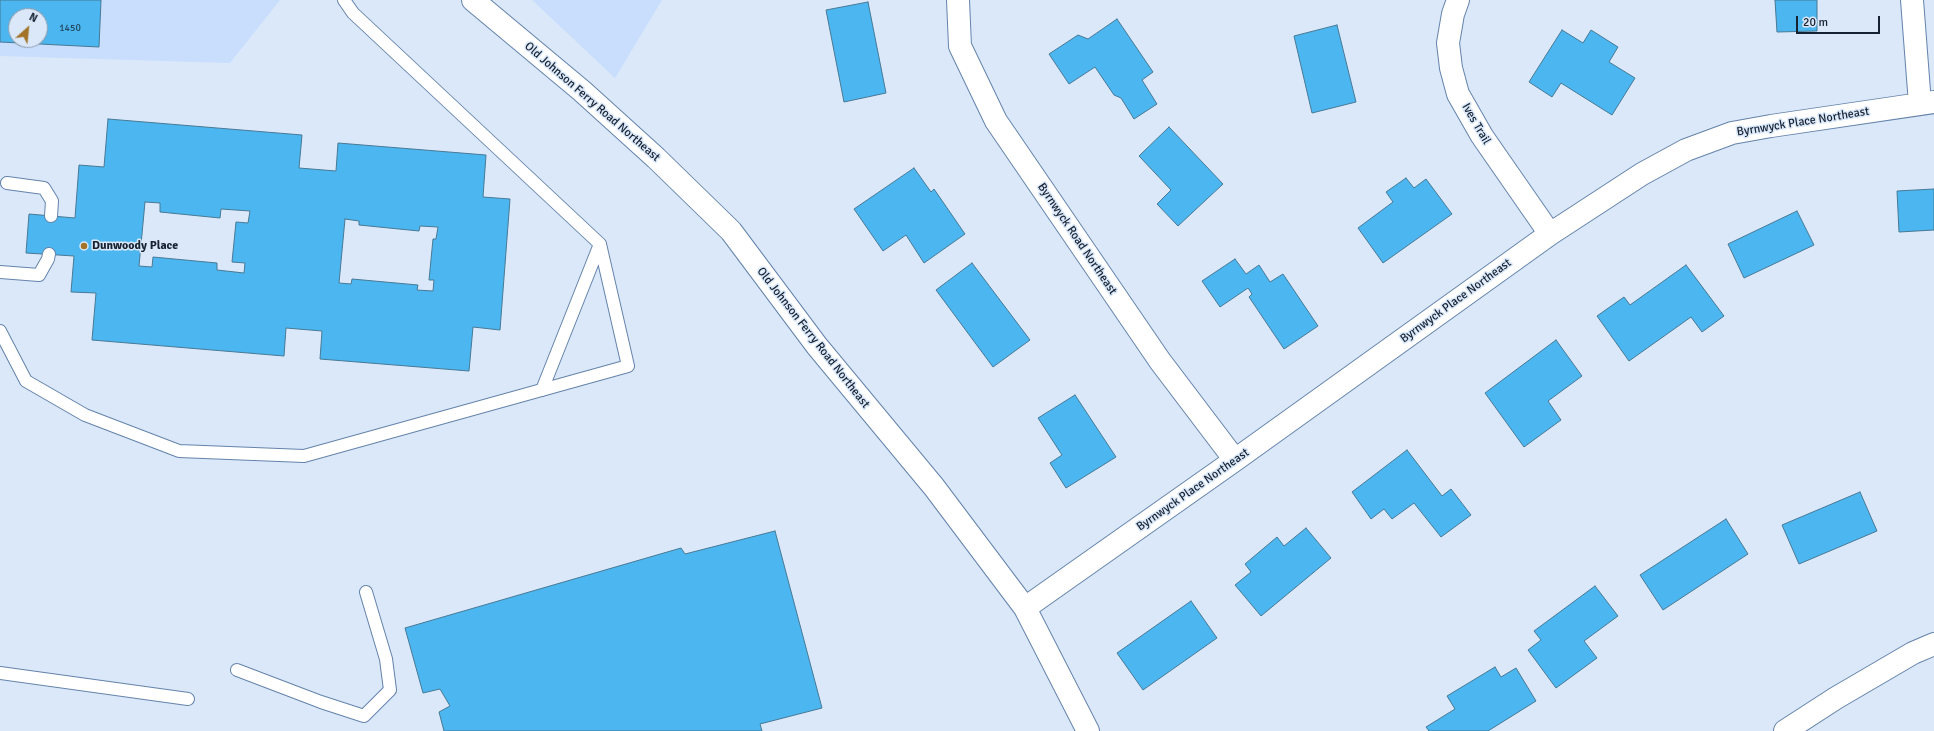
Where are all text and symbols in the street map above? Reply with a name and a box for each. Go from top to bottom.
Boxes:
north arrow [8,8,48,48]
scale bar [1798,8,1882,34]
text: N [27,10,40,25]
text: 20 m [1803,15,1828,30]
house number: 1450 [59,22,81,34]
street label: Old Johnson Ferry Road Northeast [521,39,663,165]
street label: Ives Trail [1458,101,1494,147]
street label: Byrnwyck Place Northeast [1736,104,1870,140]
street label: Byrnwyck Road Northeast [1034,180,1120,298]
place label: Dunwoody Place [92,239,178,253]
marker: Dunwoody Place [79,241,89,251]
street label: Byrnwyck Place Northeast [1398,256,1514,346]
street label: Old Johnson Ferry Road Northeast [754,265,872,411]
street label: Byrnwyck Place Northeast [1134,446,1252,534]

